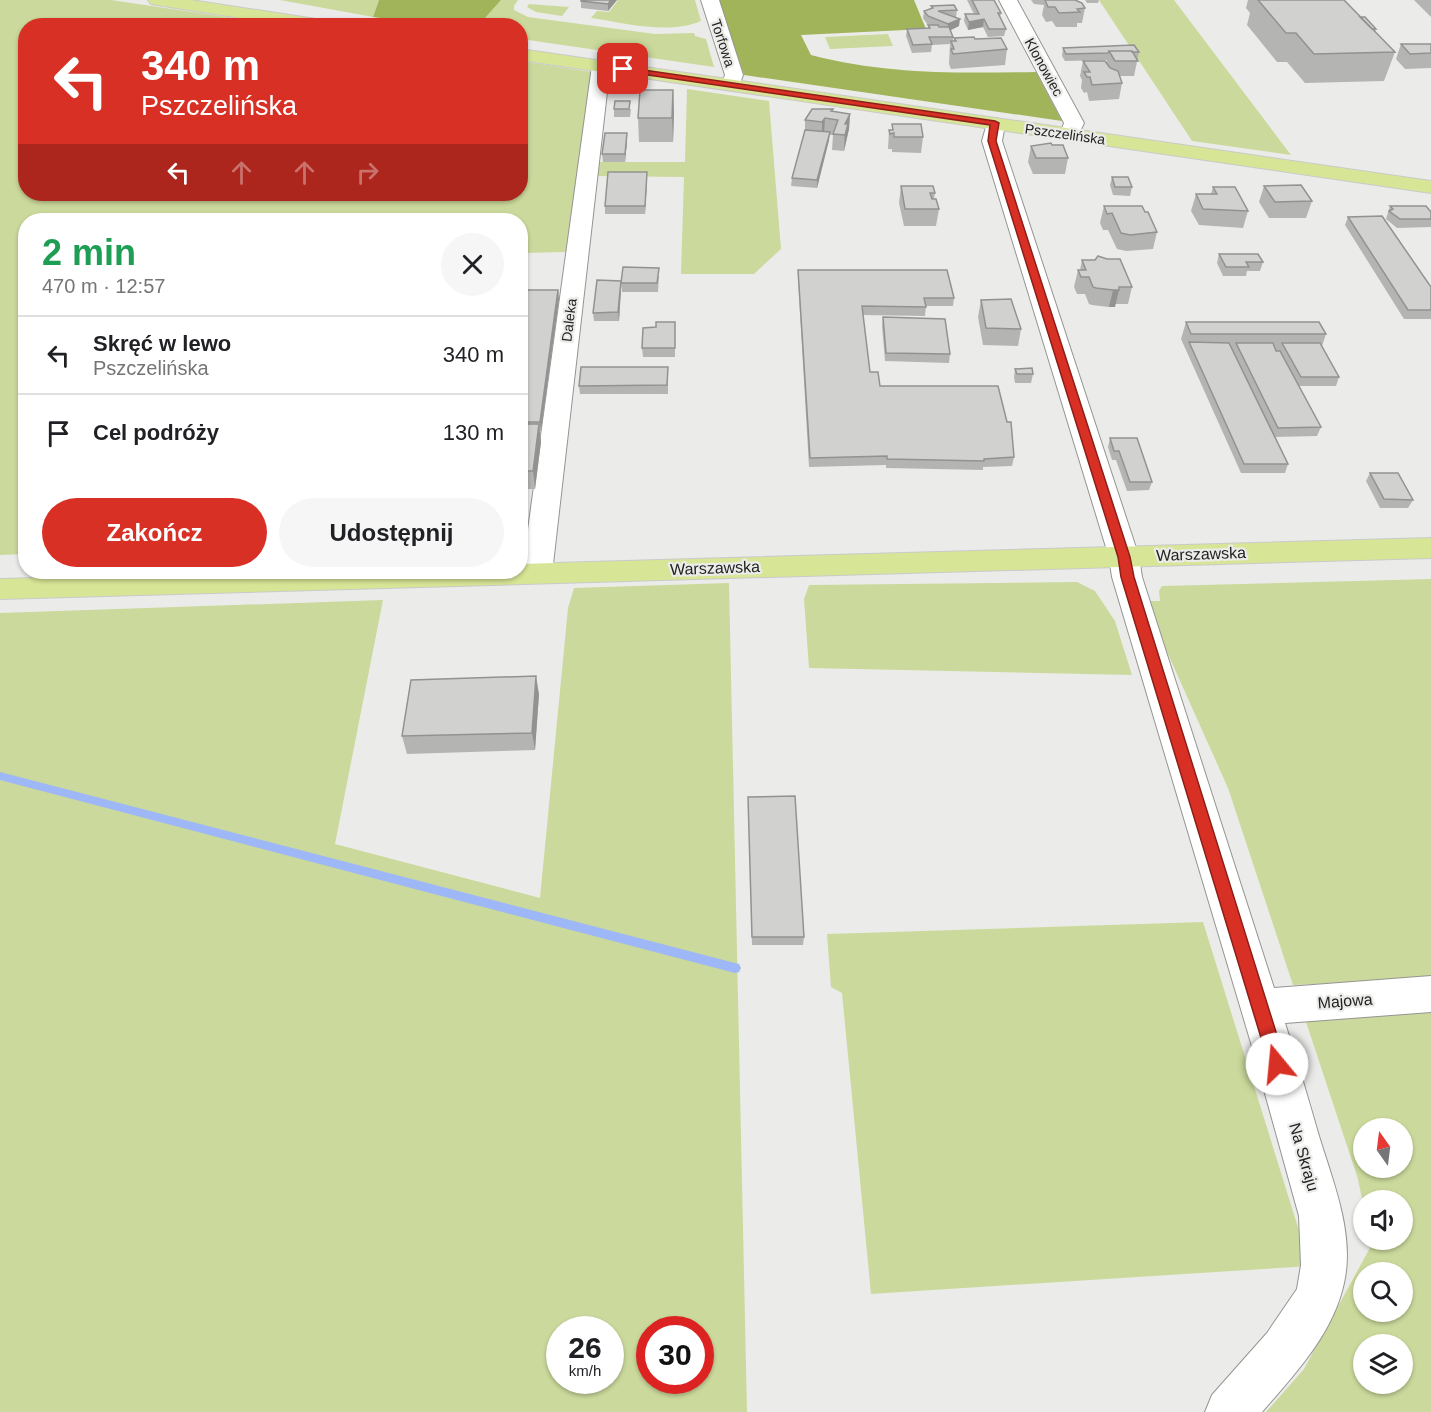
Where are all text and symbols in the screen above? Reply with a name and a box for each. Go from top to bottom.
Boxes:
street label: Torfowa [708,17,738,69]
street label: Klonowiec [1022,35,1066,99]
icon: left [42,42,120,120]
text: 340 m [141,42,260,89]
pin [597,43,648,94]
icon: arrive [606,52,639,85]
text: Pszczelińska [141,91,297,121]
street label: Pszczelińska [1024,120,1106,148]
icon: left [162,156,195,189]
icon: ahead [225,156,258,189]
icon: ahead [288,156,321,189]
icon: right [351,156,384,189]
text: 2 min [42,232,136,273]
button: close [441,233,504,296]
text: 470 m · 12:57 [42,275,165,297]
street label: Daleka [558,297,580,343]
text: Skręć w lewo [93,331,231,356]
icon: left [42,339,75,372]
text: 340 m [443,342,504,367]
text: Pszczelińska [93,357,209,379]
icon: arrive [42,417,75,450]
text: Cel podróży [93,420,219,445]
text: 130 m [443,420,504,445]
button: Zakończ [42,498,267,567]
button: Udostępnij [279,498,504,567]
street label: Warszawska [1156,544,1246,564]
street label: Warszawska [670,558,760,578]
street label: Majowa [1317,991,1373,1011]
position arrow [1245,1032,1309,1096]
north arrow [1353,1118,1413,1178]
map controls [1353,1118,1413,1394]
street label: Na Skraju [1286,1121,1322,1193]
button: sound [1353,1190,1413,1250]
button: search [1353,1262,1413,1322]
speed limit sign: 30 [636,1316,714,1394]
text: 26 [568,1331,602,1364]
button: layers [1353,1334,1413,1394]
text: km/h [569,1362,601,1379]

